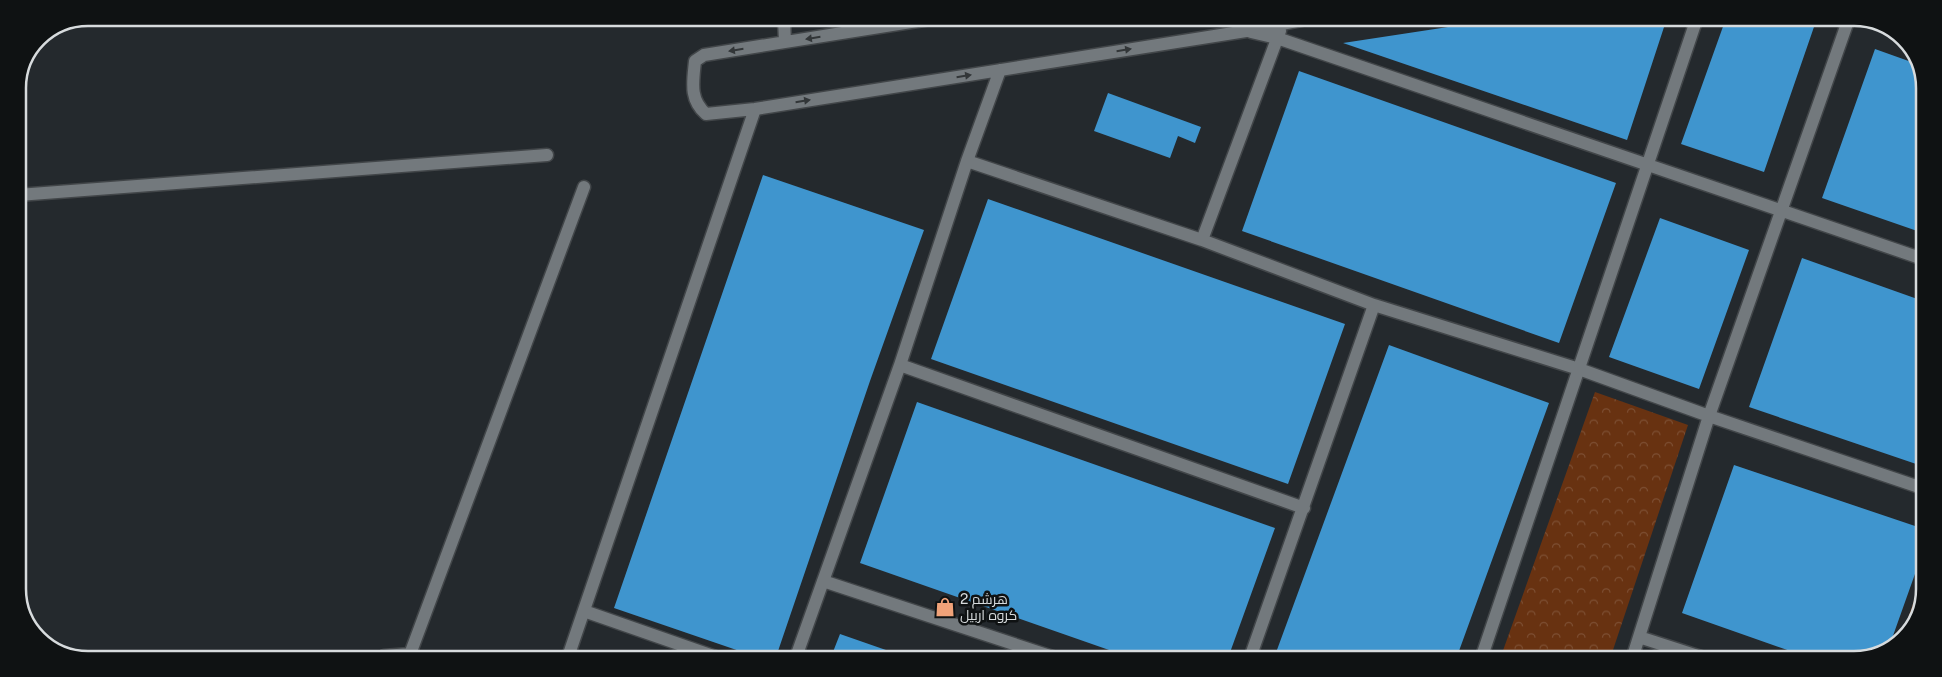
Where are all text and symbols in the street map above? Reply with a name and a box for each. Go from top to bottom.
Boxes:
one-way arrow [805,34,821,42]
one-way arrow [728,46,744,54]
one-way arrow [1117,46,1133,54]
one-way arrow [956,71,972,79]
one-way arrow [796,97,812,105]
place label: هرشم 2 كروه اربيل [960,591,1017,623]
shop icon: هرشم 2 كروه اربيل [934,596,956,618]

